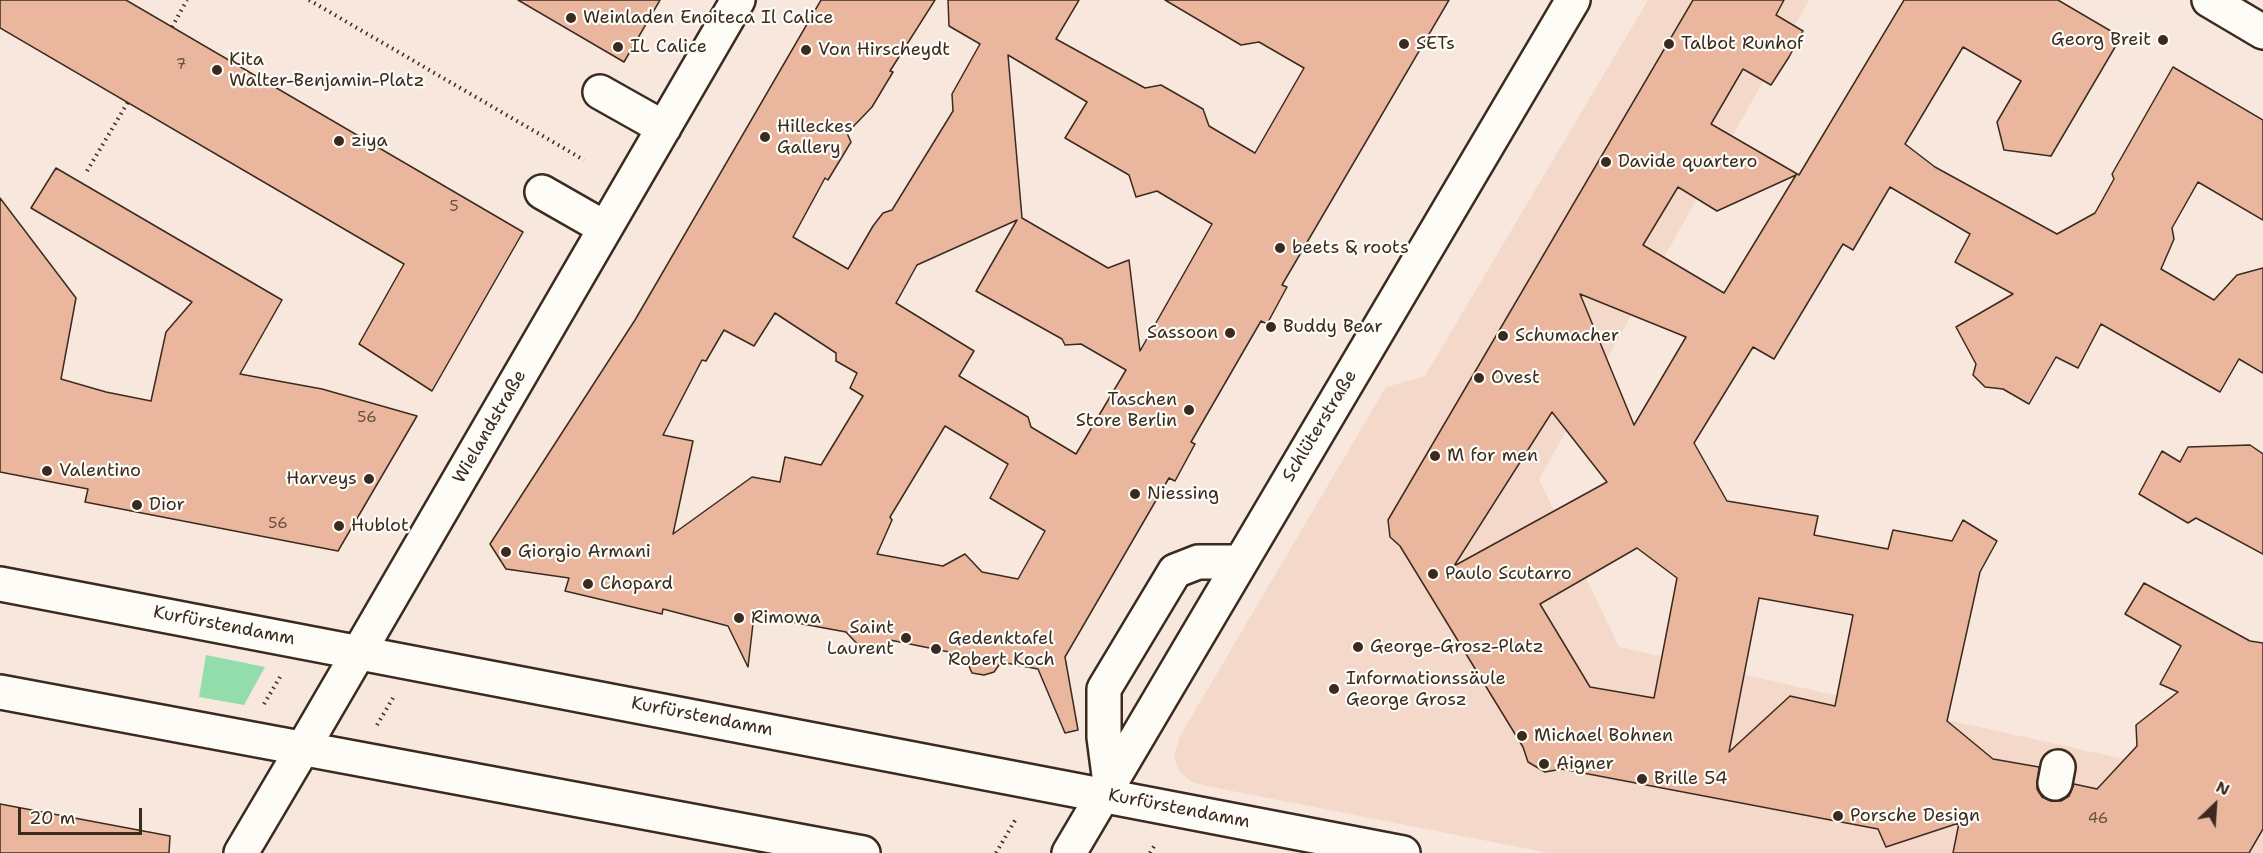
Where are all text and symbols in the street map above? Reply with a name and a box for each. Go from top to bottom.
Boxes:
place label: Weinladen Enoiteca Il Calice [583,7,833,29]
marker: Weinladen Enoiteca Il Calice [564,11,578,25]
place label: Georg Breit [2051,29,2151,51]
place label: SETs [1416,33,1455,55]
place label: Talbot Runhof [1681,33,1804,55]
marker: Georg Breit [2156,33,2170,47]
place label: IL Calice [630,36,707,58]
marker: SETs [1397,37,1411,51]
marker: Talbot Runhof [1662,37,1676,51]
place label: Von Hirscheydt [818,39,950,61]
marker: IL Calice [611,40,625,54]
marker: Von Hirscheydt [799,43,813,57]
place label: Kita Walter-Benjamin-Platz [229,49,424,92]
house number: 7 [176,56,186,74]
marker: Kita Walter-Benjamin-Platz [210,63,224,77]
place label: Hilleckes Gallery [777,116,853,158]
place label: ziya [351,130,388,152]
marker: Hilleckes Gallery [758,130,772,144]
marker: ziya [332,134,346,148]
place label: Davide quartero [1618,151,1757,173]
marker: Davide quartero [1599,155,1613,169]
house number: 5 [449,198,459,216]
place label: beets & roots [1292,237,1409,259]
marker: beets & roots [1273,241,1287,255]
place label: Buddy Bear [1283,316,1383,338]
marker: Buddy Bear [1264,320,1278,334]
place label: Sassoon [1147,322,1218,344]
place label: Schumacher [1515,325,1619,347]
marker: Sassoon [1223,326,1237,340]
marker: Schumacher [1496,329,1510,343]
street label: Wielandstraße [449,366,531,488]
street label: Schlüterstraße [1278,366,1362,486]
place label: Ovest [1491,367,1540,389]
marker: Ovest [1472,371,1486,385]
place label: Taschen Store Berlin [1076,389,1177,432]
marker: Taschen Store Berlin [1182,403,1196,417]
house number: 56 [357,409,377,427]
place label: M for men [1447,445,1538,467]
marker: M for men [1428,449,1442,463]
place label: Valentino [59,460,141,482]
marker: Valentino [40,464,54,478]
place label: Harveys [286,468,357,490]
marker: Harveys [362,472,376,486]
place label: Niessing [1147,483,1219,505]
marker: Niessing [1128,487,1142,501]
place label: Dior [149,494,185,516]
marker: Dior [130,498,144,512]
house number: 56 [268,515,288,533]
place label: Hublot [351,515,409,537]
marker: Hublot [332,519,346,533]
place label: Giorgio Armani [518,541,651,563]
marker: Giorgio Armani [499,545,513,559]
place label: Paulo Scutarro [1445,563,1572,585]
marker: Paulo Scutarro [1426,567,1440,581]
place label: Chopard [600,573,673,595]
marker: Chopard [581,577,595,591]
street label: Kurfürstendamm [151,602,297,650]
place label: Rimowa [751,607,821,629]
marker: Rimowa [732,611,746,625]
place label: Saint Laurent [827,617,894,660]
place label: Gedenktafel Robert Koch [948,628,1055,670]
marker: Saint Laurent [899,631,913,645]
place label: George-Grosz-Platz [1370,636,1544,658]
marker: George-Grosz-Platz [1351,640,1365,654]
marker: Gedenktafel Robert Koch [929,642,943,656]
place label: Informationssäule George Grosz [1346,668,1506,710]
marker: Informationssäule George Grosz [1327,682,1341,696]
street label: Kurfürstendamm [629,693,775,741]
place label: Michael Bohnen [1534,725,1673,747]
marker: Michael Bohnen [1515,729,1529,743]
place label: Aigner [1556,753,1614,775]
marker: Aigner [1537,757,1551,771]
place label: Brille 54 [1654,768,1728,790]
marker: Brille 54 [1635,772,1649,786]
north arrow [2185,775,2245,835]
text: N [2213,776,2233,800]
street label: Kurfürstendamm [1106,785,1252,833]
scale bar [21,796,146,834]
place label: Porsche Design [1850,805,1980,827]
text: 20 m [29,806,75,830]
marker: Porsche Design [1831,809,1845,823]
house number: 46 [2088,810,2108,828]

